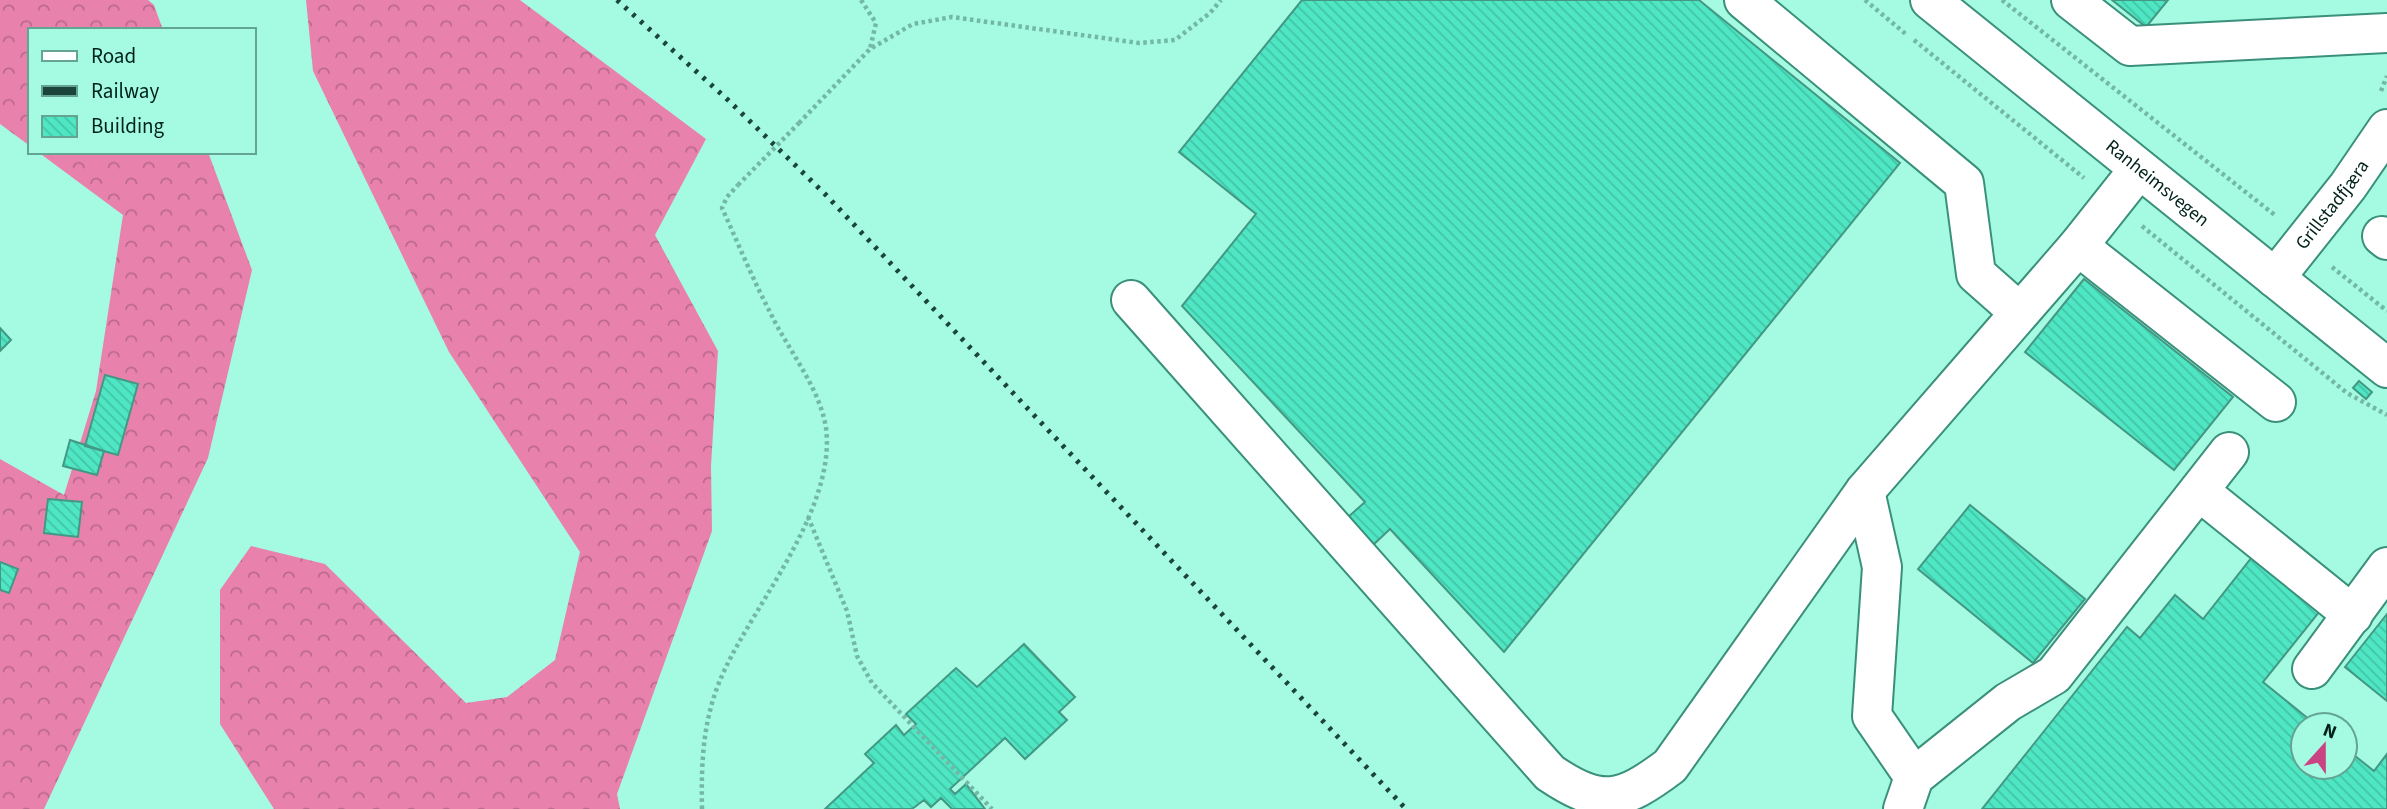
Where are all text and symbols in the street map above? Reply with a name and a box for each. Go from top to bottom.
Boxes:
legend [28,28,256,154]
text: Road [91,41,136,71]
text: Railway [91,76,159,106]
text: Building [91,111,165,141]
street label: Ranheimsvegen [2100,133,2215,233]
street label: Grillstadfjæra [2289,154,2376,255]
north arrow [2289,711,2359,781]
text: N [2319,717,2340,746]

